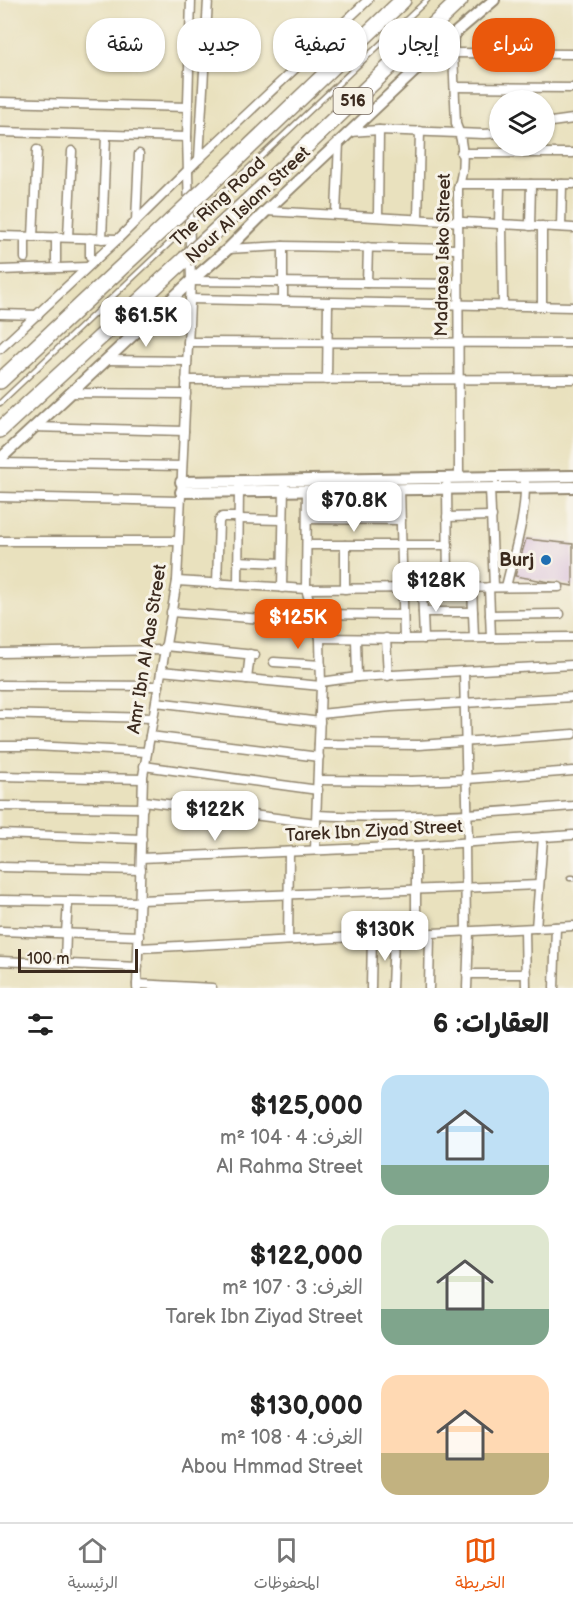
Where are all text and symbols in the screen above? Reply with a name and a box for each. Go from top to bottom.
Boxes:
chip: شقة [86,18,165,72]
chip: جديد [177,18,261,72]
chip: تصفية [273,18,367,72]
chip: إيجار [379,18,460,72]
chip: شراء [472,18,555,72]
road number: 516 [334,88,372,114]
map controls [489,90,555,156]
button: layers [489,90,555,156]
street label: Nour Al Islam Street [182,142,315,268]
street label: The Ring Road [166,153,270,251]
street label: Madrasa Isko Street [431,173,455,337]
pin: $61.5K [97,297,195,348]
text: $61.5K [114,304,178,328]
pin: $70.8K [305,482,403,533]
text: $70.8K [321,489,387,513]
place label: Burj [499,550,534,571]
marker: Burj [539,553,553,567]
street label: Amr Ibn Al Aas Street [123,562,171,735]
pin: $128K [394,562,478,613]
text: $128K [406,569,466,593]
pin: $125K [256,599,340,650]
text: $125K [269,606,327,630]
pin: $122K [173,791,257,842]
text: $122K [185,798,245,822]
street label: Tarek Ibn Ziyad Street [285,816,464,846]
pin: $130K [343,911,427,962]
text: $130K [355,918,415,942]
scale bar [18,946,138,974]
text: 100 m [27,950,70,969]
icon: filters [24,1008,57,1041]
text: العقارات: 6 [433,1009,549,1040]
text: $125,000 [250,1091,363,1122]
icon: home [429,1099,501,1171]
text: الغرف: 4 · 104 m² [220,1126,363,1150]
text: Al Rahma Street [217,1155,363,1179]
text: $122,000 [249,1241,363,1272]
icon: home [429,1249,501,1321]
text: الغرف: 3 · 107 m² [222,1276,363,1300]
text: Tarek Ibn Ziyad Street [166,1305,363,1329]
text: $130,000 [249,1391,363,1422]
icon: home [429,1399,501,1471]
text: الغرف: 4 · 108 m² [220,1426,363,1450]
text: Abou Hmmad Street [181,1455,363,1479]
tab: الرئيسية [68,1534,118,1597]
tab: المحفوظات [254,1534,320,1597]
tab: الخريطة [455,1534,505,1597]

